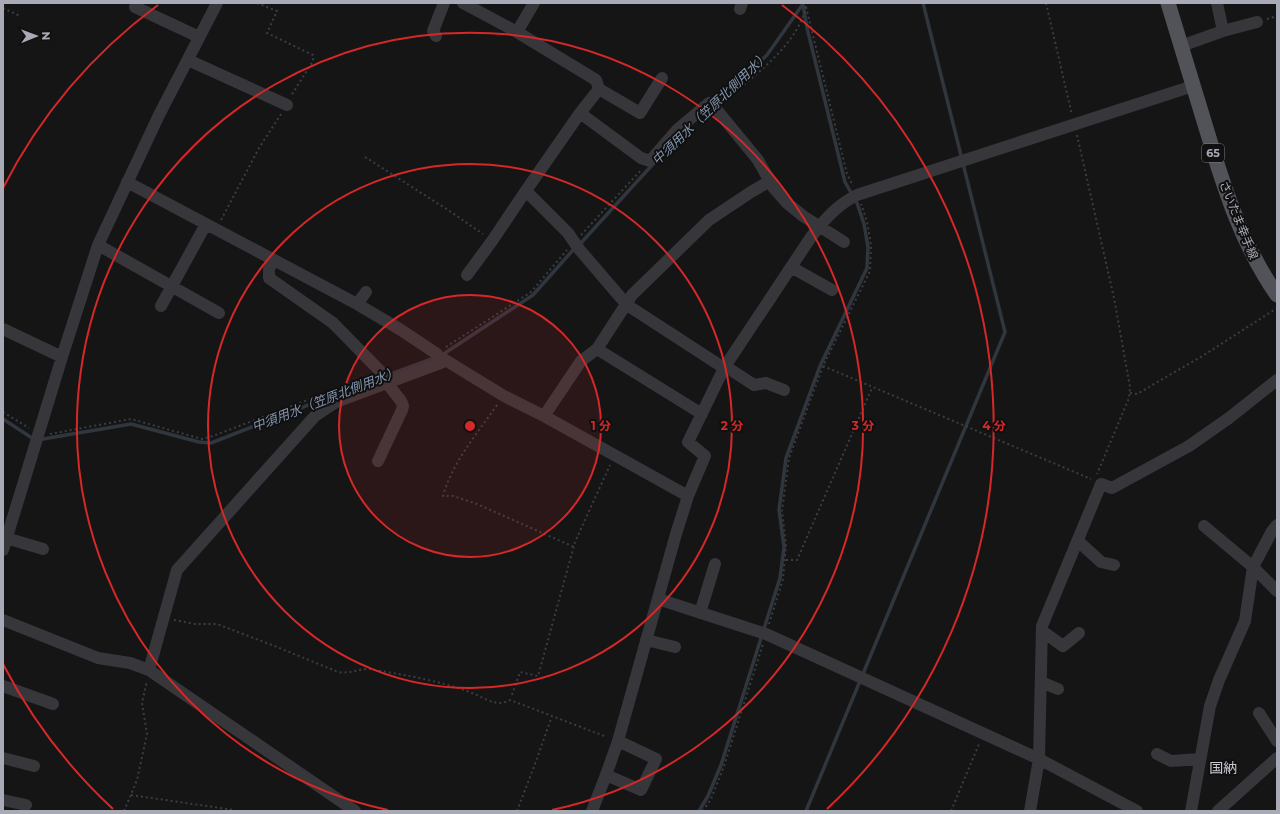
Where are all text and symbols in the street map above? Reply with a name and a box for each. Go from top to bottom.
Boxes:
north arrow [16,16,56,56]
text: N [39,31,53,40]
water label: 中須用水（笠原北側用水） [648,48,772,168]
road number: 65 [1202,144,1224,162]
street label: さいたま幸手線 [1216,178,1262,262]
water label: 中須用水（笠原北側用水） [249,364,401,434]
text: 1 分 [591,418,611,433]
text: 2 分 [721,418,743,433]
text: 3 分 [851,418,874,433]
text: 4 分 [982,418,1006,433]
centre of rings [463,419,477,433]
district label: 国納 [1209,759,1237,777]

